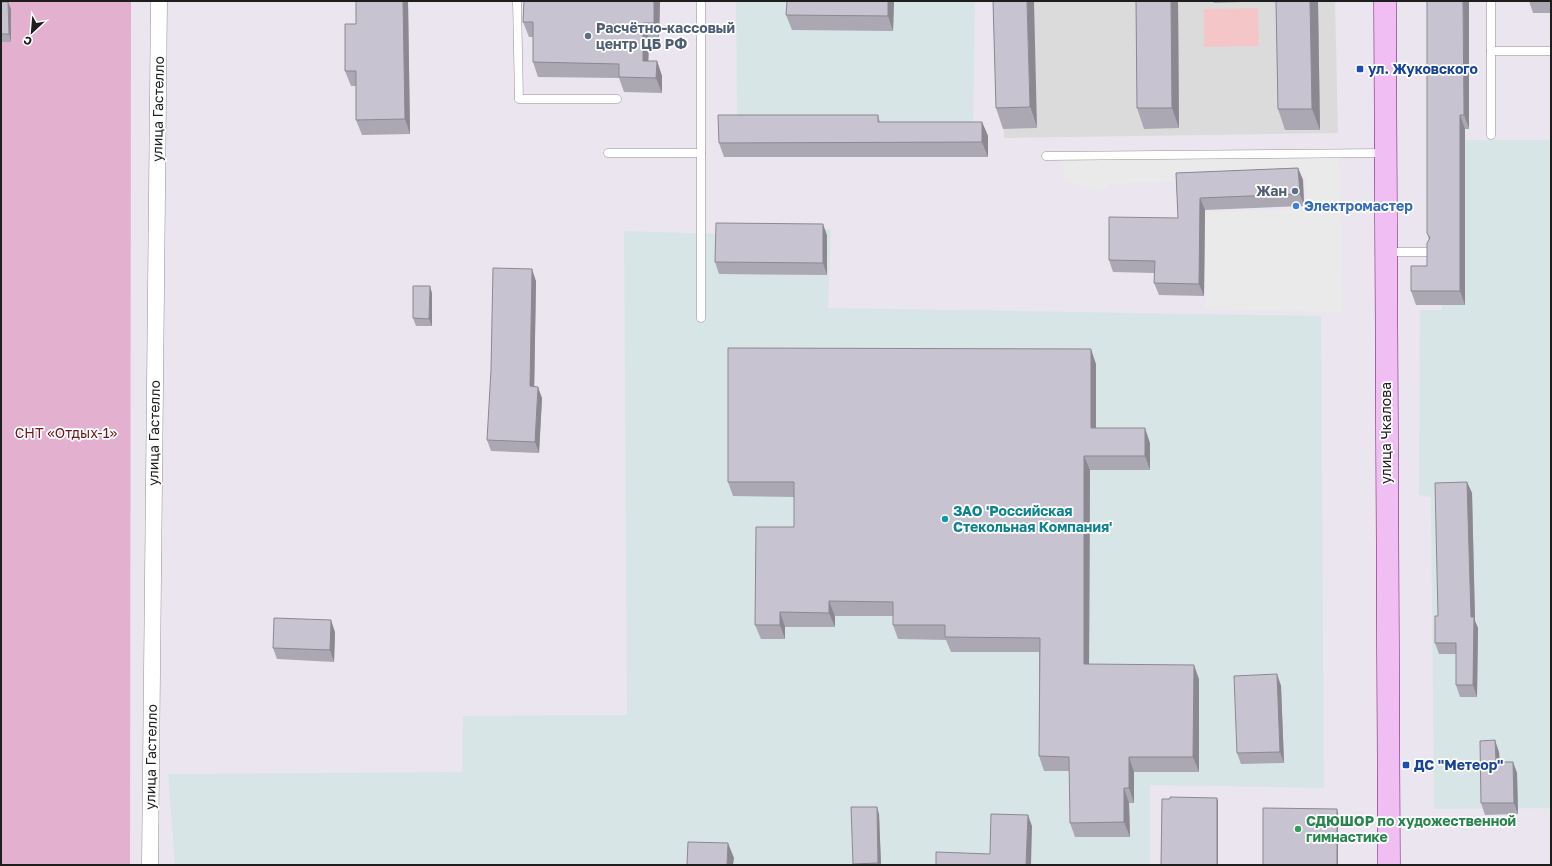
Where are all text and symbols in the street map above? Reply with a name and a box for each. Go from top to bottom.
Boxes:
north arrow [12,12,52,52]
place label: Расчётно-кассовый центр ЦБ РФ [596,19,735,52]
marker: Расчётно-кассовый центр ЦБ РФ [583,31,593,41]
text: С [21,34,34,49]
street label: улица Гастелло [148,56,167,162]
place label: ул. Жуковского [1368,60,1478,77]
marker: ул. Жуковского [1355,64,1365,74]
place label: Жан [1256,182,1287,199]
marker: Жан [1290,186,1300,196]
place label: Электромастер [1304,197,1413,214]
marker: Электромастер [1291,201,1301,211]
street label: улица Гастелло [144,380,163,486]
street label: улица Чкалова [1377,382,1394,484]
park label: СНТ «Отдых-1» [15,424,117,441]
place label: ЗАО 'Российская Стекольная Компания' [953,502,1112,535]
marker: ЗАО 'Российская Стекольная Компания' [940,514,950,524]
street label: улица Гастелло [141,704,160,810]
place label: ДС "Метеор" [1414,756,1504,773]
marker: ДС "Метеор" [1401,760,1411,770]
place label: СДЮШОР по художественной гимнастике [1306,812,1516,845]
marker: СДЮШОР по художественной гимнастике [1293,824,1303,834]

